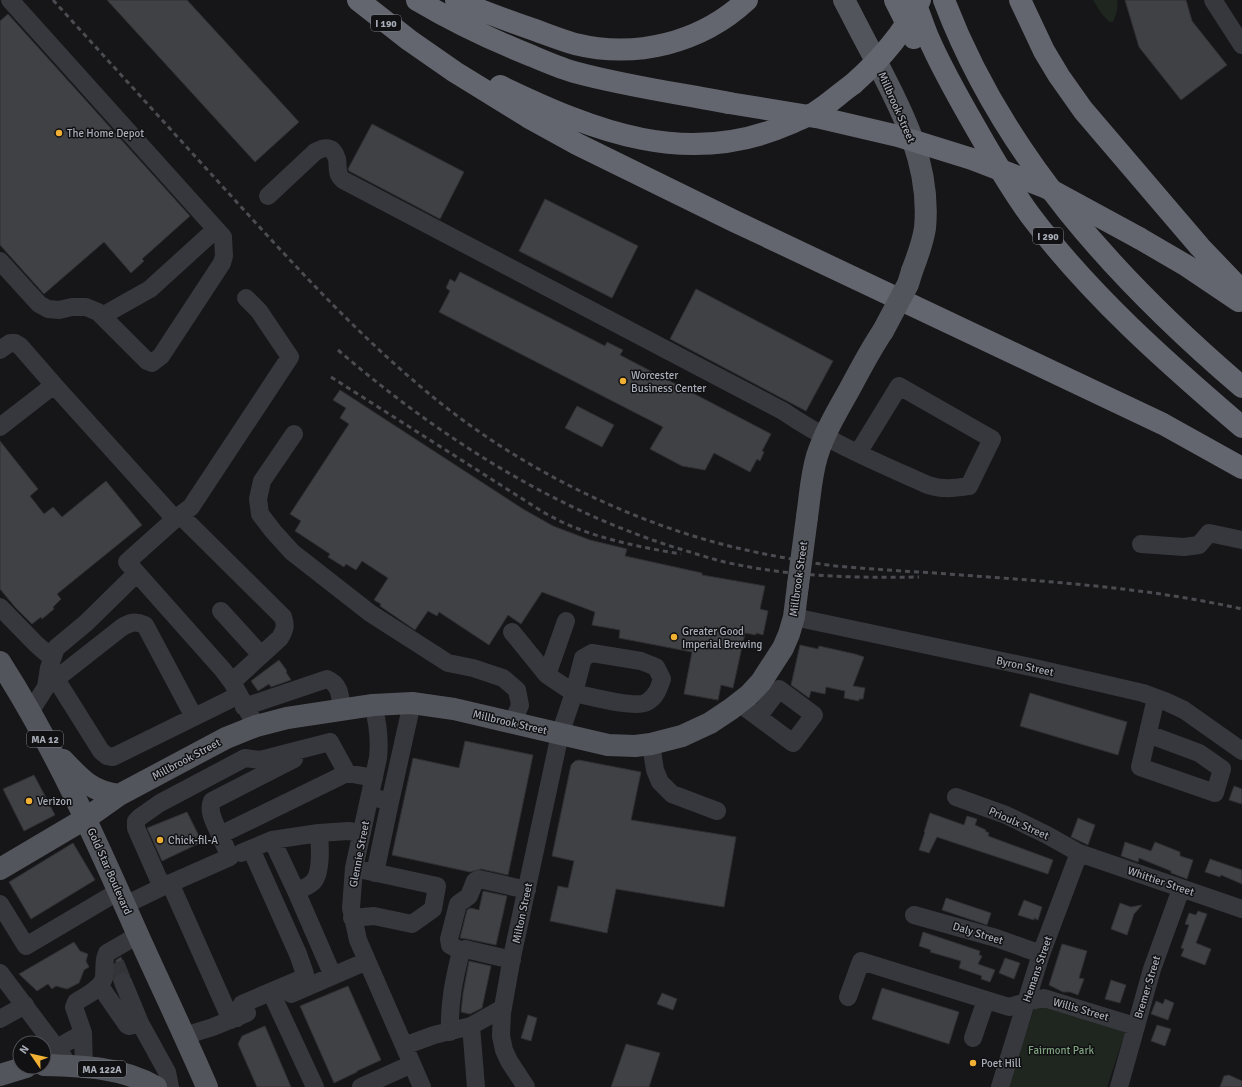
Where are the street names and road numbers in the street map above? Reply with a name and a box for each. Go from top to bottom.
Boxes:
road number: I 190 [371,15,401,31]
street label: Millbrook Street [875,70,918,145]
road number: I 290 [1033,228,1063,244]
street label: Millbrook Street [787,540,810,618]
street label: Byron Street [995,654,1055,679]
street label: Millbrook Street [471,708,548,737]
road number: MA 12 [27,731,63,747]
street label: Millbrook Street [150,736,223,783]
street label: Prioulx Street [987,804,1051,843]
street label: Glennie Street [347,820,372,888]
street label: Gold Star Boulevard [85,826,135,917]
street label: Whittier Street [1126,864,1196,899]
street label: Milton Street [510,882,535,945]
street label: Daly Street [951,920,1005,947]
street label: Hemans Street [1020,934,1055,1004]
street label: Bremer Street [1132,954,1163,1020]
street label: Willis Street [1051,995,1110,1024]
road number: MA 122A [78,1061,126,1077]

